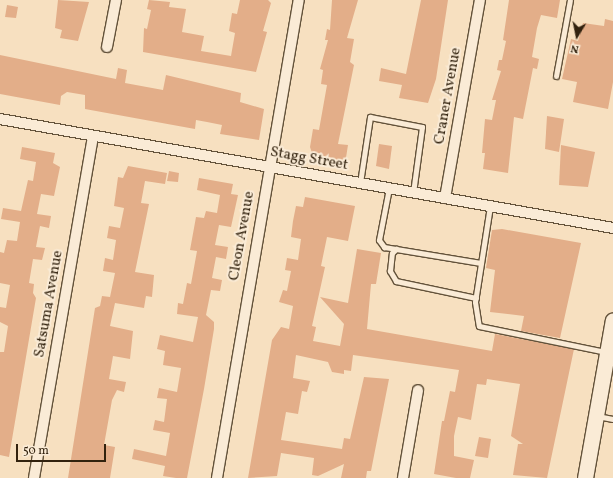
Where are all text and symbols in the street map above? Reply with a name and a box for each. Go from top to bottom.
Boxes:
north arrow [557,16,597,56]
text: N [570,40,580,56]
street label: Craner Avenue [431,46,465,146]
street label: Stagg Street [269,143,349,175]
street label: Cleon Avenue [225,190,259,282]
street label: Satsuma Avenue [31,249,67,359]
scale bar [18,436,108,462]
text: 50 m [23,443,49,459]

